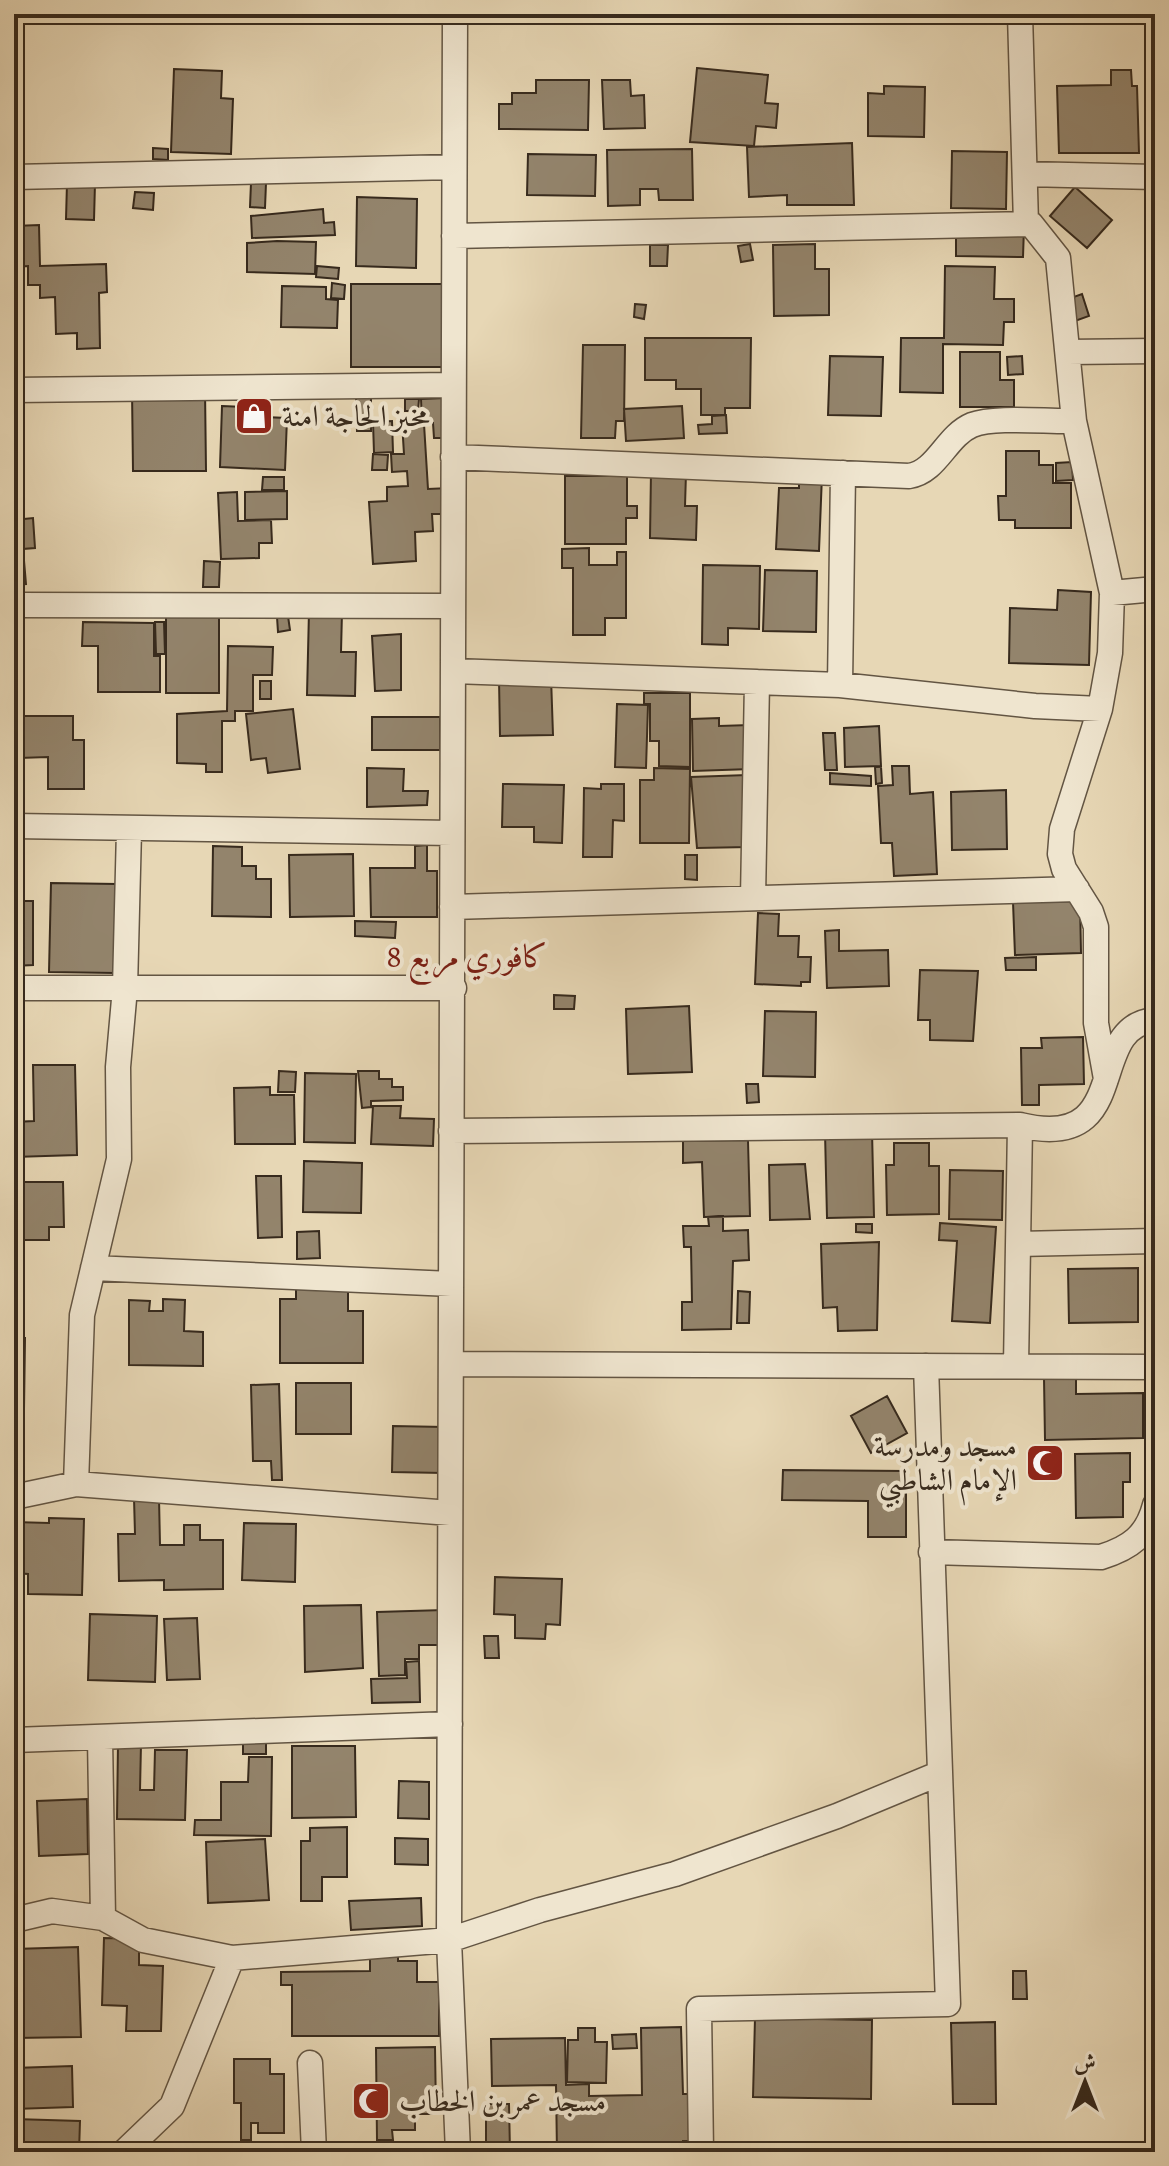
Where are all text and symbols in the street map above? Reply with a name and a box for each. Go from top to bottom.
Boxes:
shop icon: مخبز الحاجة امنة [233,395,275,437]
place label: مخبز الحاجة امنة [282,396,430,436]
district label: كافوري مربع 8 [386,934,548,985]
place label: مسجد ومدرسة الإمام الشاطبي [874,1426,1017,1508]
mosque icon: مسجد ومدرسة الإمام الشاطبي [1024,1442,1066,1484]
north arrow [1045,2042,1125,2122]
text: ش [1074,2048,1096,2078]
mosque icon: مسجد عمر بن الخطاب [350,2080,392,2122]
place label: مسجد عمر بن الخطاب [399,2081,606,2121]

